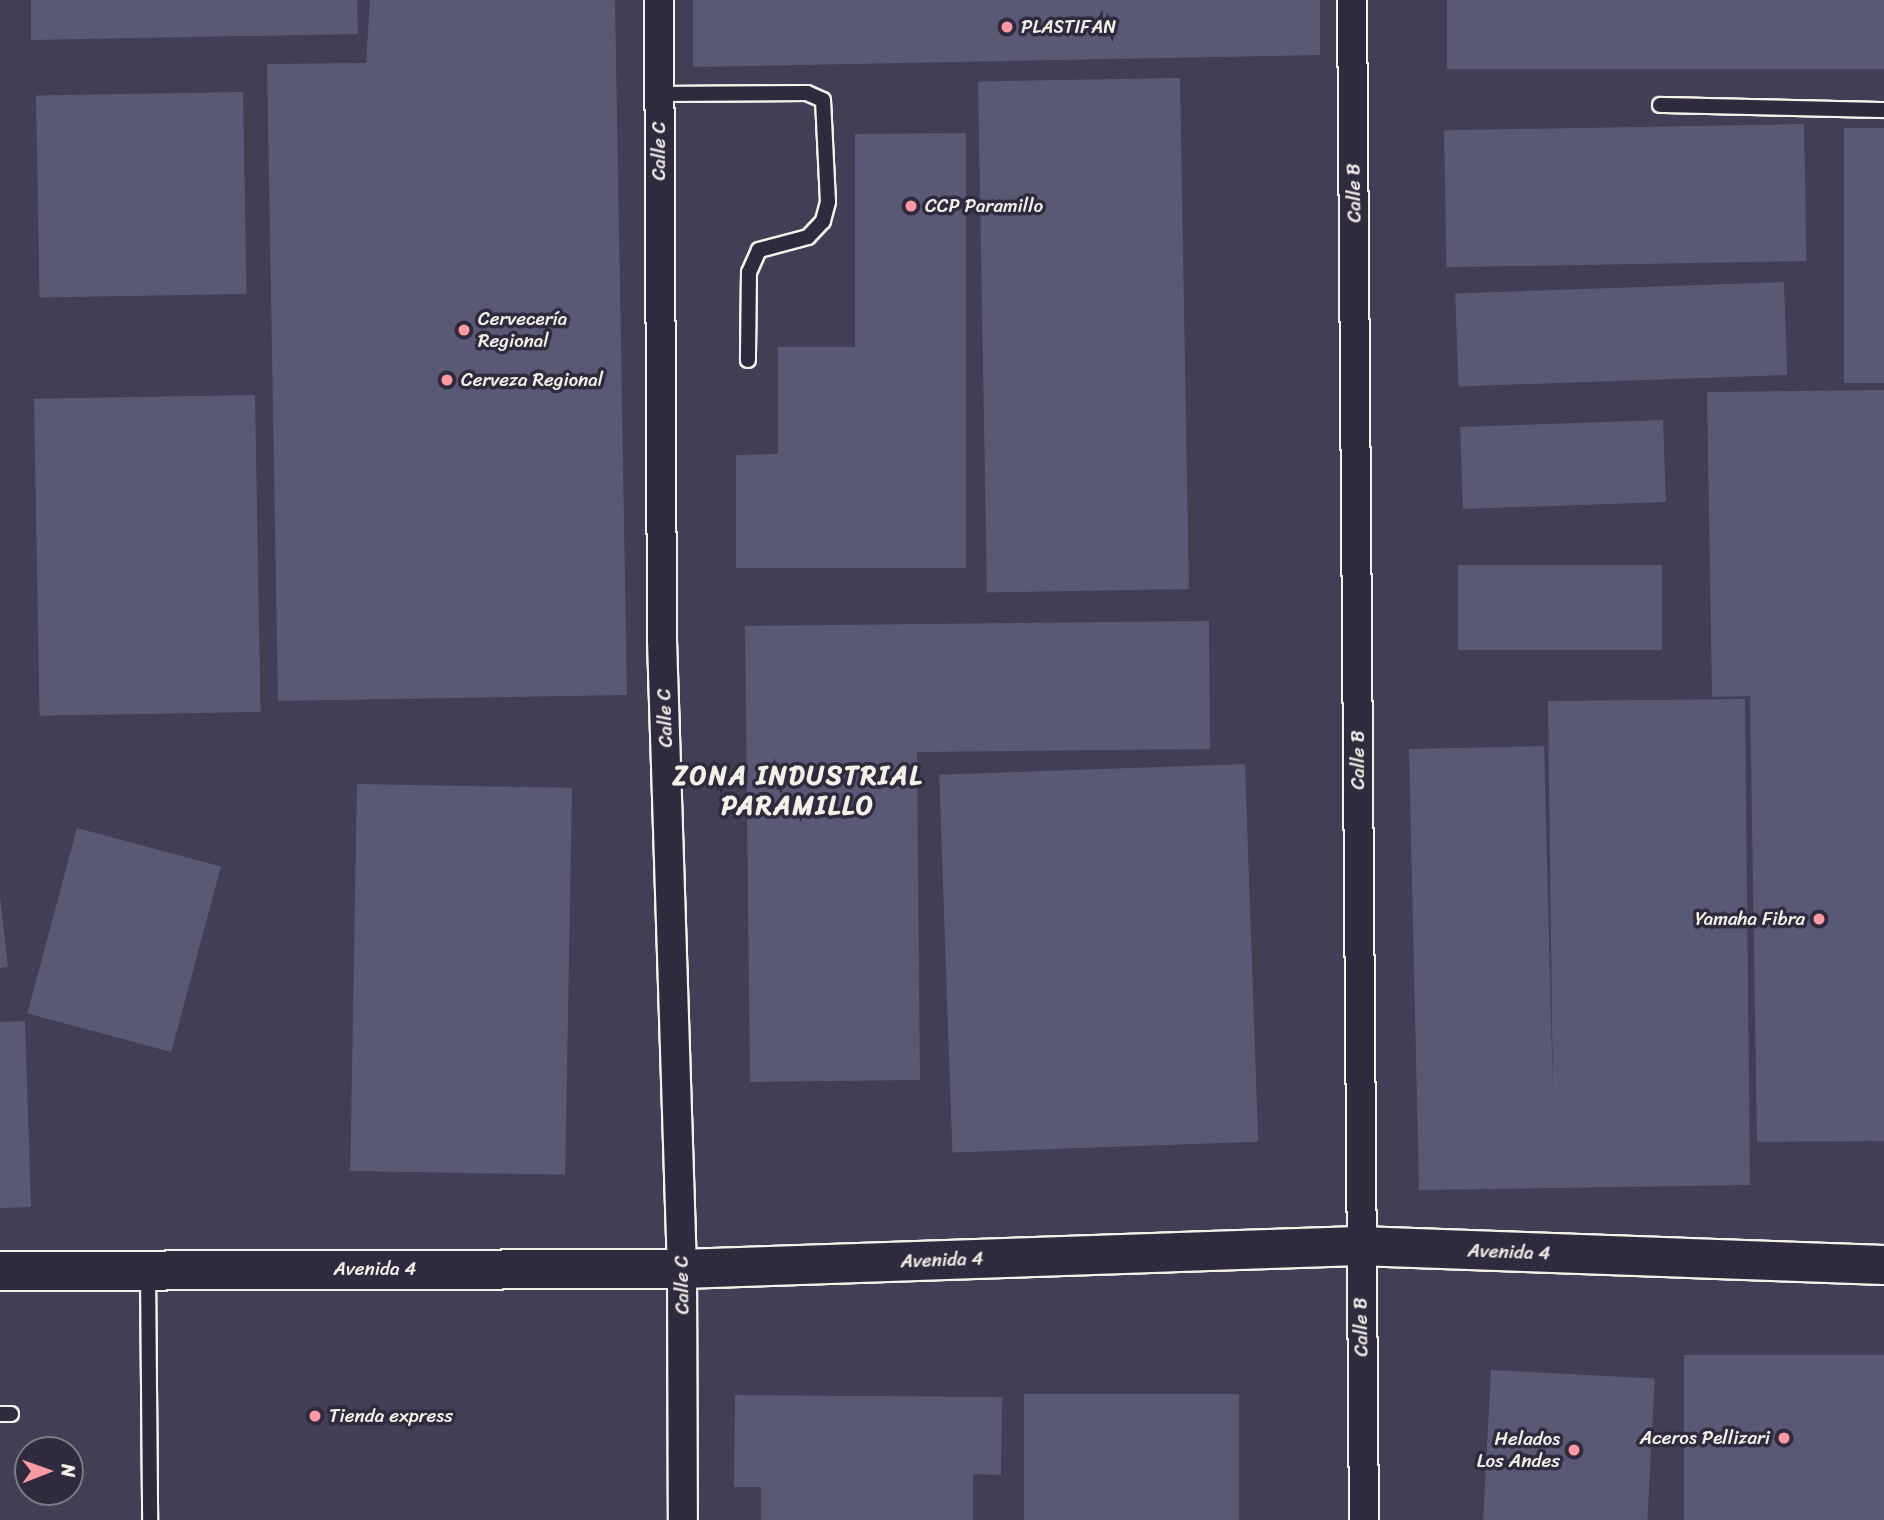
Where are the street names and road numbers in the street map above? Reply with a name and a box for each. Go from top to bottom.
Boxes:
street label: Calle C [648,122,670,180]
street label: Calle B [1342,163,1366,223]
street label: Calle C [653,688,677,748]
street label: Calle B [1347,731,1369,789]
street label: Avenida 4 [1467,1239,1551,1265]
street label: Avenida 4 [900,1247,984,1273]
street label: Calle C [670,1255,694,1315]
street label: Avenida 4 [334,1258,416,1280]
street label: Calle B [1349,1297,1373,1357]

